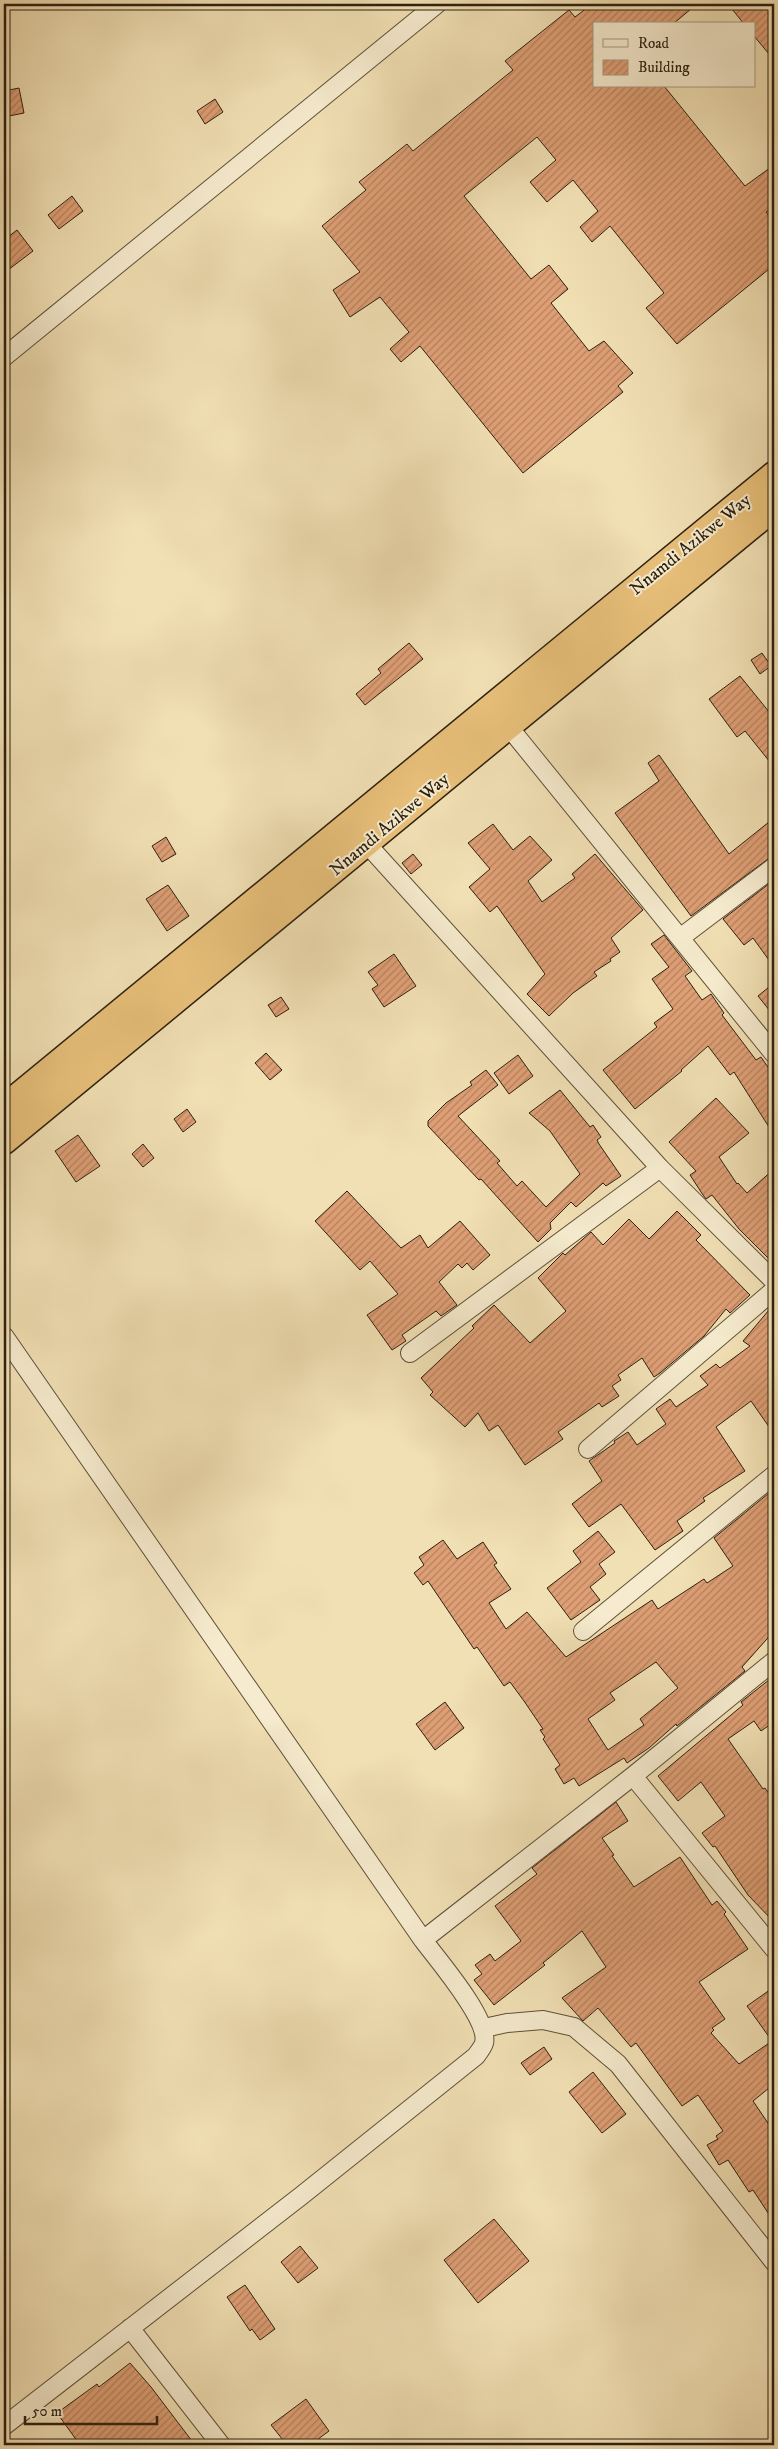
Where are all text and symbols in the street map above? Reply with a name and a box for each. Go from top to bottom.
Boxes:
legend [593,22,756,88]
text: Road [638,34,670,53]
text: Building [638,58,690,77]
street label: Nnamdi Azikwe Way [626,489,756,600]
street label: Nnamdi Azikwe Way [325,768,454,881]
scale bar [25,2394,158,2426]
text: 50 m [32,2402,62,2421]

